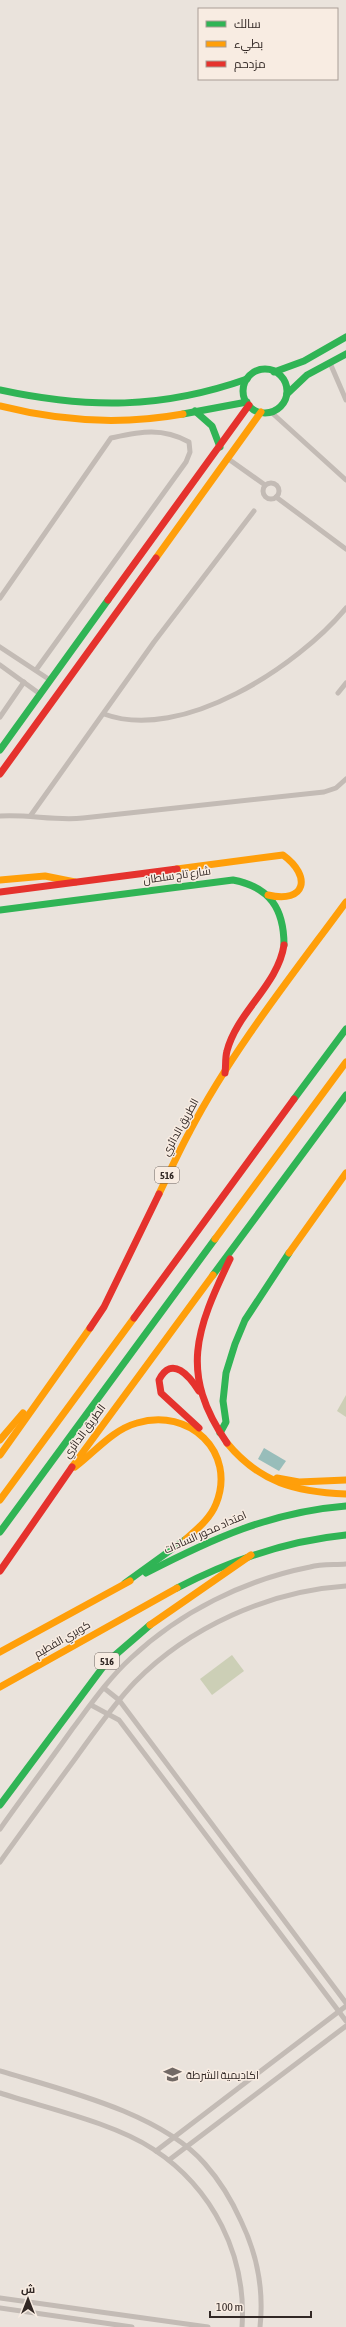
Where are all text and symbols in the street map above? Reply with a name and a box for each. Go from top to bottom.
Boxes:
legend [198,8,338,80]
text: سالك [234,17,261,31]
text: بطيء [234,37,263,54]
text: مزدحم [234,57,266,72]
street label: شارع تاج سلطان [142,864,212,888]
street label: الطريق الدائري [159,1096,203,1159]
road number: 516 [155,1167,179,1183]
street label: الطريق الدائري [60,1402,110,1462]
street label: امتداد محور السادات [162,1508,249,1557]
street label: كوبري الفطيم [32,1618,94,1662]
road number: 516 [95,1653,119,1669]
school or university icon: اكاديمية الشرطة [163,2065,183,2085]
place label: اكاديمية الشرطة [186,2069,259,2082]
north arrow [8,2279,48,2319]
text: ش [21,2283,35,2296]
scale bar [210,2293,311,2319]
text: 100 m [216,2300,243,2314]

